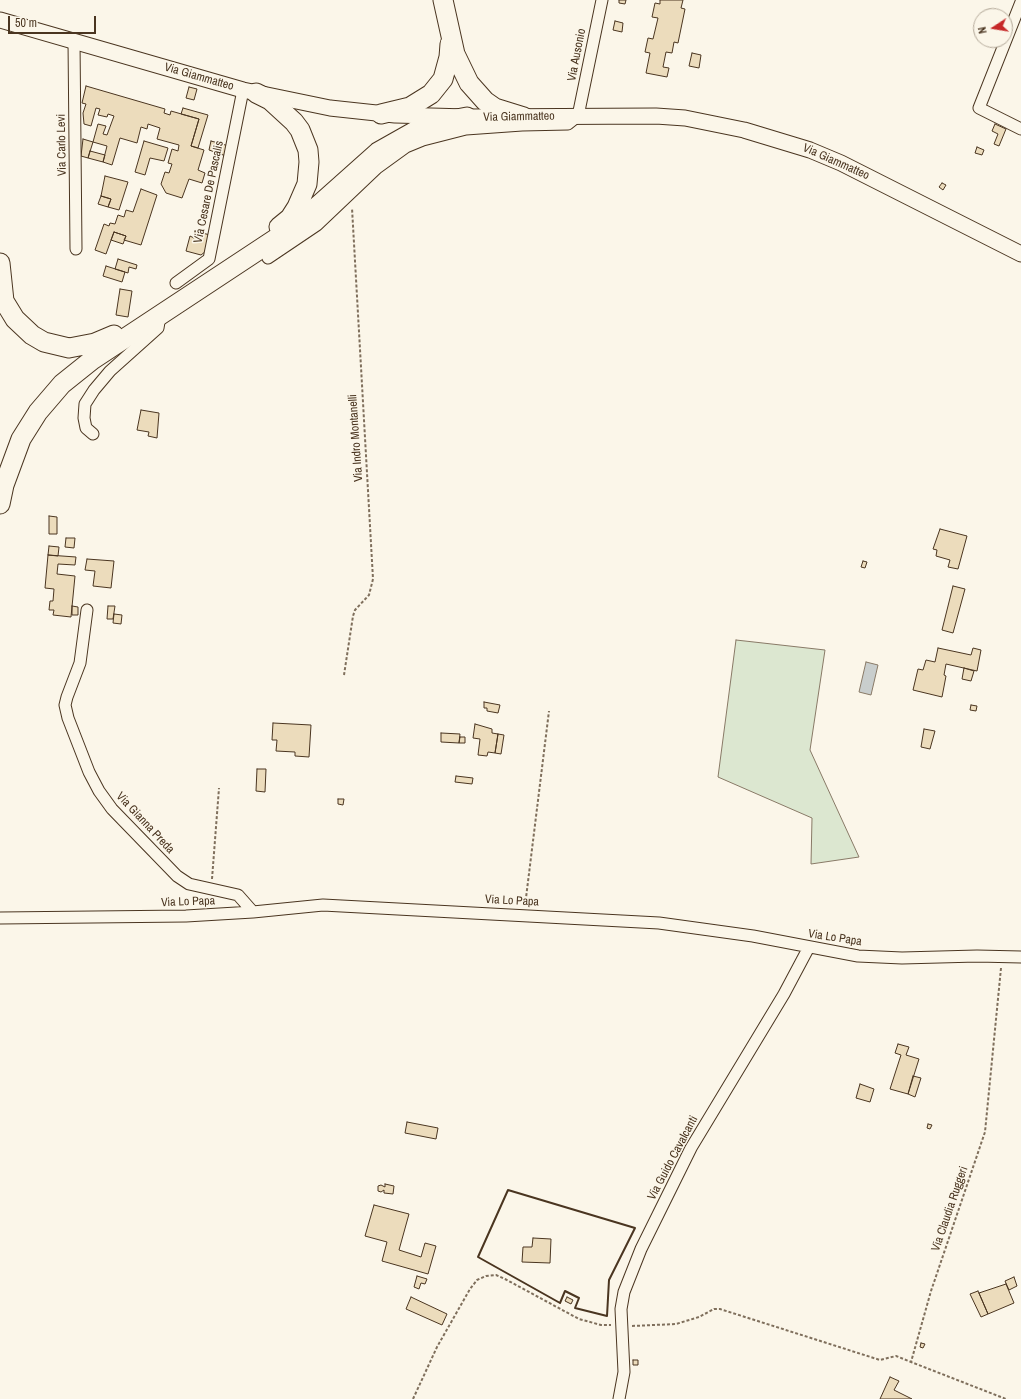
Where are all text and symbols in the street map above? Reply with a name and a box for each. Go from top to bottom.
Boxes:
scale bar [10,8,98,34]
north arrow [973,8,1013,48]
text: 50 m [15,15,37,31]
text: N [975,26,990,35]
street label: Via Ausonio [565,27,589,83]
street label: Via Giammatteo [163,60,235,94]
street label: Via Giammatteo [483,109,555,125]
street label: Via Carlo Levi [54,114,70,176]
street label: Via Cesare De Pascalis [191,139,227,245]
street label: Via Giammatteo [800,141,872,183]
street label: Via Indro Montanelli [346,394,366,482]
street label: Via Gianna Preda [113,789,177,857]
street label: Via Lo Papa [485,892,539,910]
street label: Via Lo Papa [161,894,215,910]
street label: Via Lo Papa [807,927,863,949]
street label: Via Guido Cavalcanti [645,1113,701,1203]
street label: Via Claudia Ruggeri [929,1165,971,1253]

